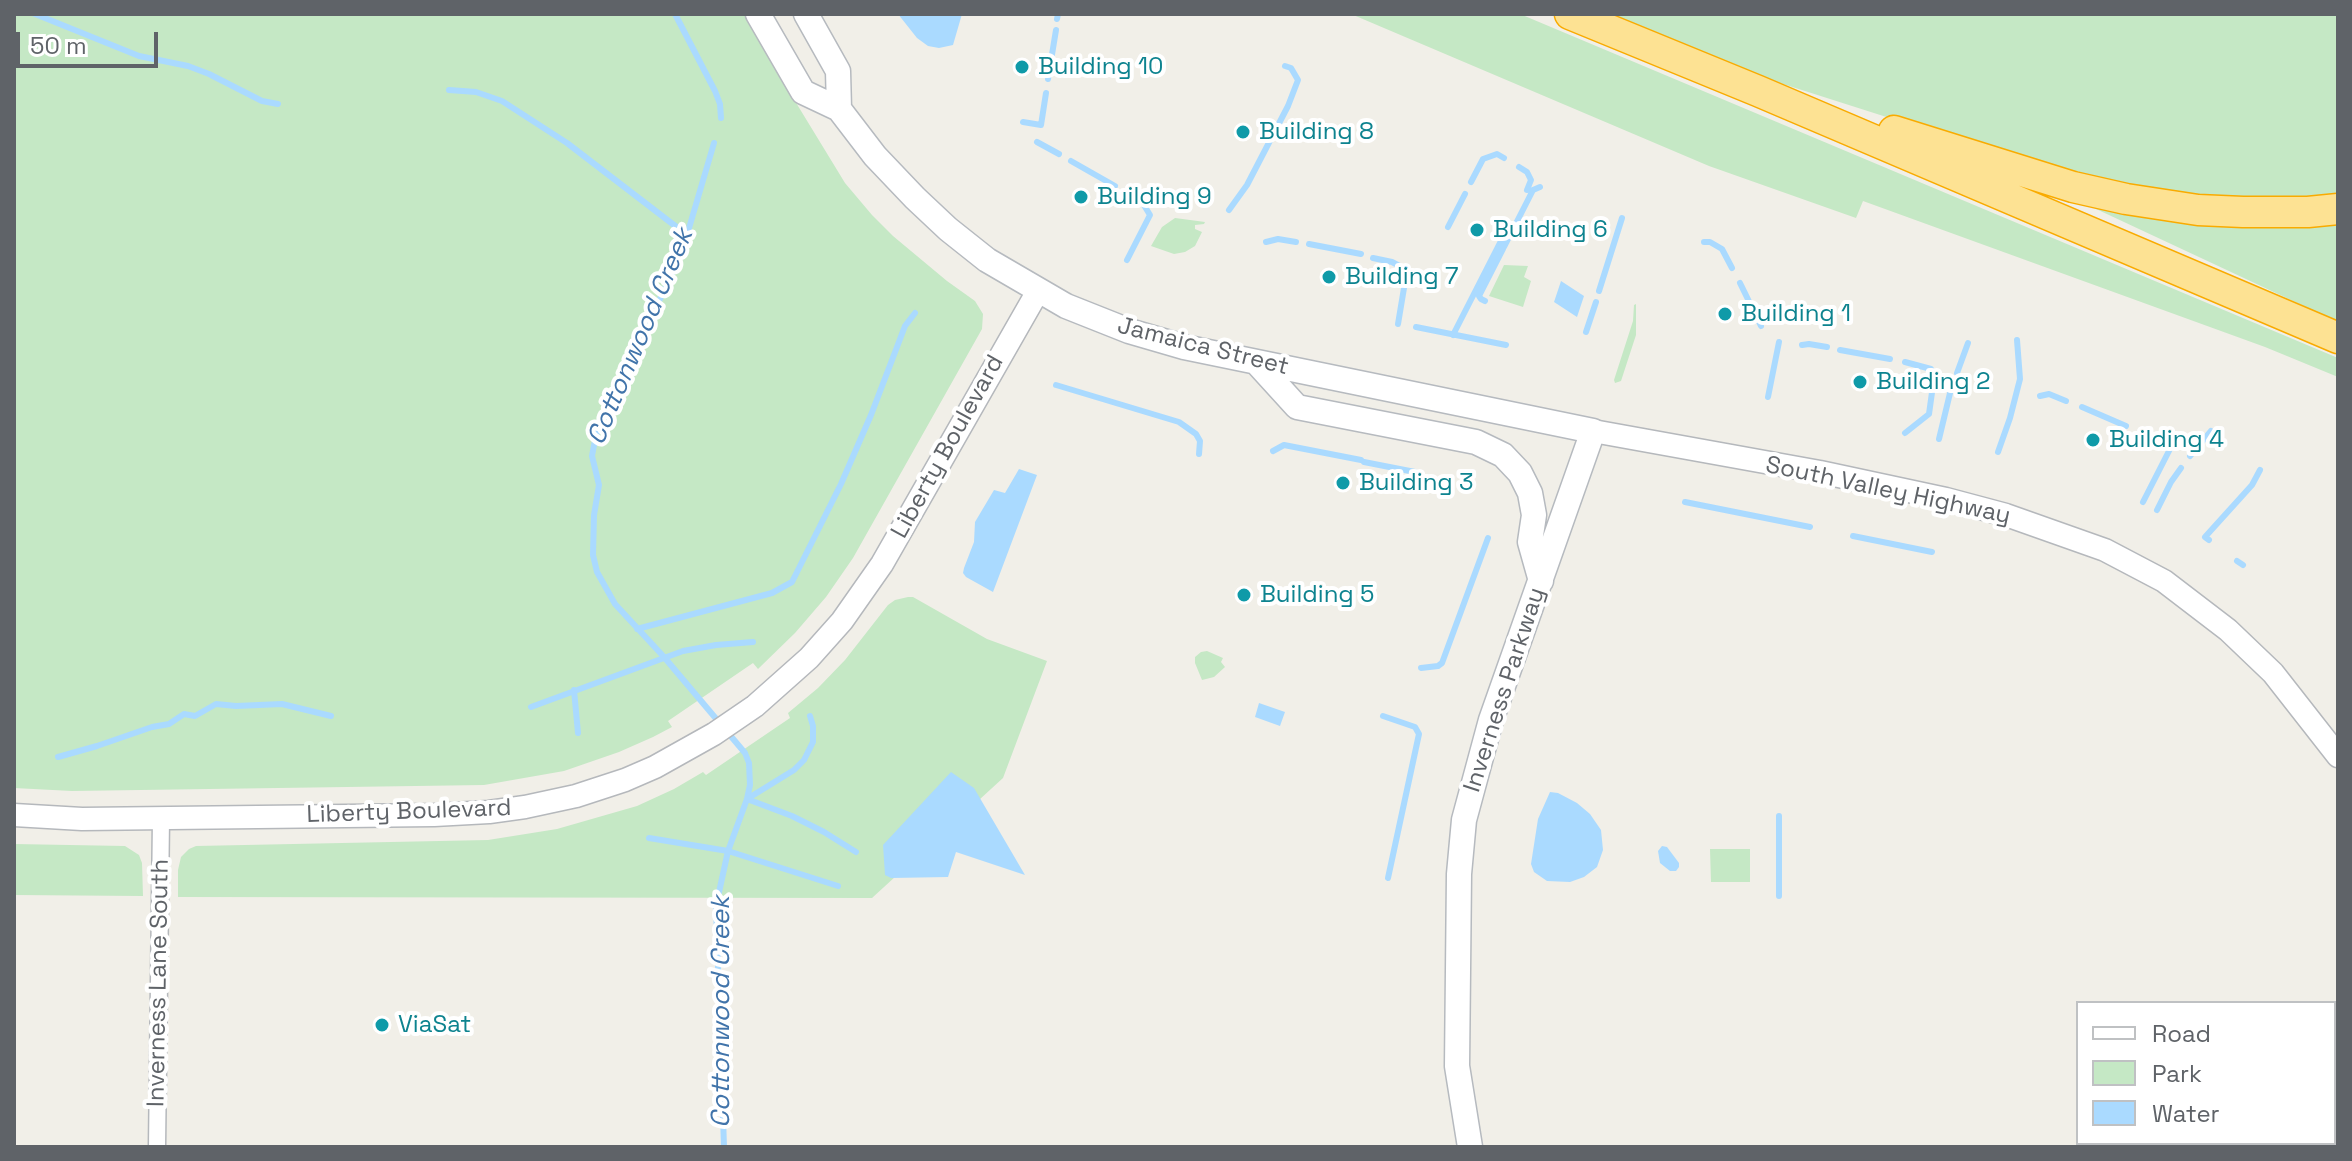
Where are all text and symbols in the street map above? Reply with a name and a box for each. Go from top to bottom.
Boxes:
scale bar [20,16,162,66]
text: 50 m [30,30,87,61]
place label: Building 10 [1038,53,1163,81]
marker: Building 10 [1013,58,1031,76]
place label: Building 8 [1259,118,1374,146]
marker: Building 8 [1234,123,1252,141]
place label: Building 9 [1097,183,1212,211]
marker: Building 9 [1072,188,1090,206]
place label: Building 6 [1493,216,1608,244]
marker: Building 6 [1468,221,1486,239]
water label: Cottonwood Creek [581,224,701,450]
place label: Building 7 [1345,263,1458,291]
marker: Building 7 [1320,268,1338,286]
place label: Building 1 [1741,300,1851,328]
marker: Building 1 [1716,305,1734,323]
street label: Jamaica Street [1114,312,1292,382]
street label: Liberty Boulevard [886,350,1010,544]
place label: Building 2 [1876,368,1990,396]
marker: Building 2 [1851,373,1869,391]
place label: Building 4 [2109,426,2224,454]
marker: Building 4 [2084,431,2102,449]
street label: South Valley Highway [1763,451,2013,531]
place label: Building 3 [1359,469,1473,497]
marker: Building 3 [1334,474,1352,492]
place label: Building 5 [1260,581,1374,609]
street label: Inverness Parkway [1458,584,1552,796]
marker: Building 5 [1235,586,1253,604]
street label: Liberty Boulevard [306,794,512,830]
street label: Inverness Lane South [142,859,176,1107]
water label: Cottonwood Creek [706,896,738,1128]
legend [2076,1001,2336,1145]
place label: ViaSat [398,1011,471,1039]
marker: ViaSat [373,1016,391,1034]
text: Road [2152,1018,2211,1049]
text: Park [2152,1058,2202,1089]
text: Water [2152,1098,2220,1129]

